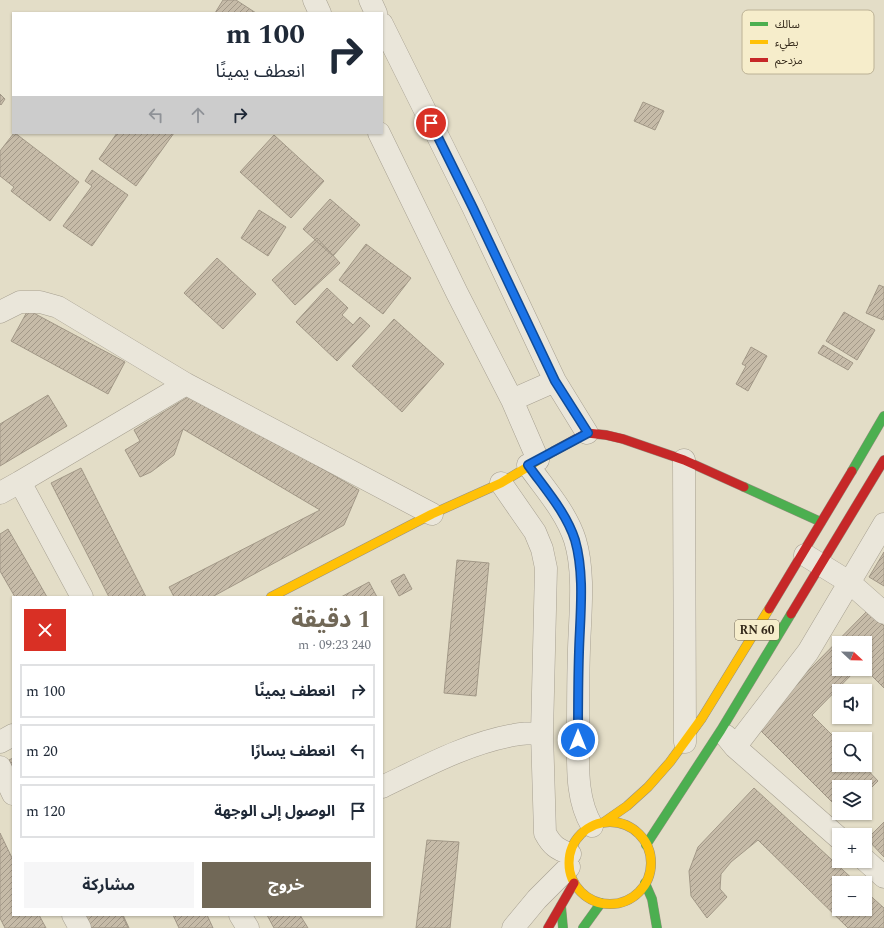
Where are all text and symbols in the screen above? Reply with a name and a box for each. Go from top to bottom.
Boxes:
legend [742,10,874,74]
text: 100 m [226,13,305,56]
text: سالك [775,16,800,33]
icon: right [319,28,371,80]
text: بطيء [775,34,798,52]
text: مزدحم [775,52,803,69]
text: انعطف يمينًا [216,58,305,85]
icon: left [145,104,167,126]
icon: ahead [187,104,209,126]
icon: right [229,104,251,126]
pin [414,106,448,140]
icon: arrive [420,112,442,134]
text: 1 دقيقة [291,602,371,638]
button: close [24,609,66,651]
road number: RN 60 [735,620,779,640]
text: 240 m · 09:23 [298,635,371,655]
north arrow [832,636,872,676]
map controls [832,636,872,916]
text: 100 m [26,680,65,703]
text: انعطف يمينًا [255,680,335,703]
icon: right [347,680,369,702]
button: sound [832,684,872,724]
position arrow [557,719,599,761]
button: search [832,732,872,772]
text: 20 m [26,740,58,763]
text: انعطف يسارًا [251,740,335,763]
icon: left [347,740,369,762]
button: layers [832,780,872,820]
text: 120 m [26,800,65,823]
text: الوصول إلى الوجهة [214,800,335,823]
icon: arrive [347,800,369,822]
button: + [832,828,872,868]
button: مشاركة [24,862,194,908]
button: خروج [202,862,371,908]
button: − [832,876,872,916]

